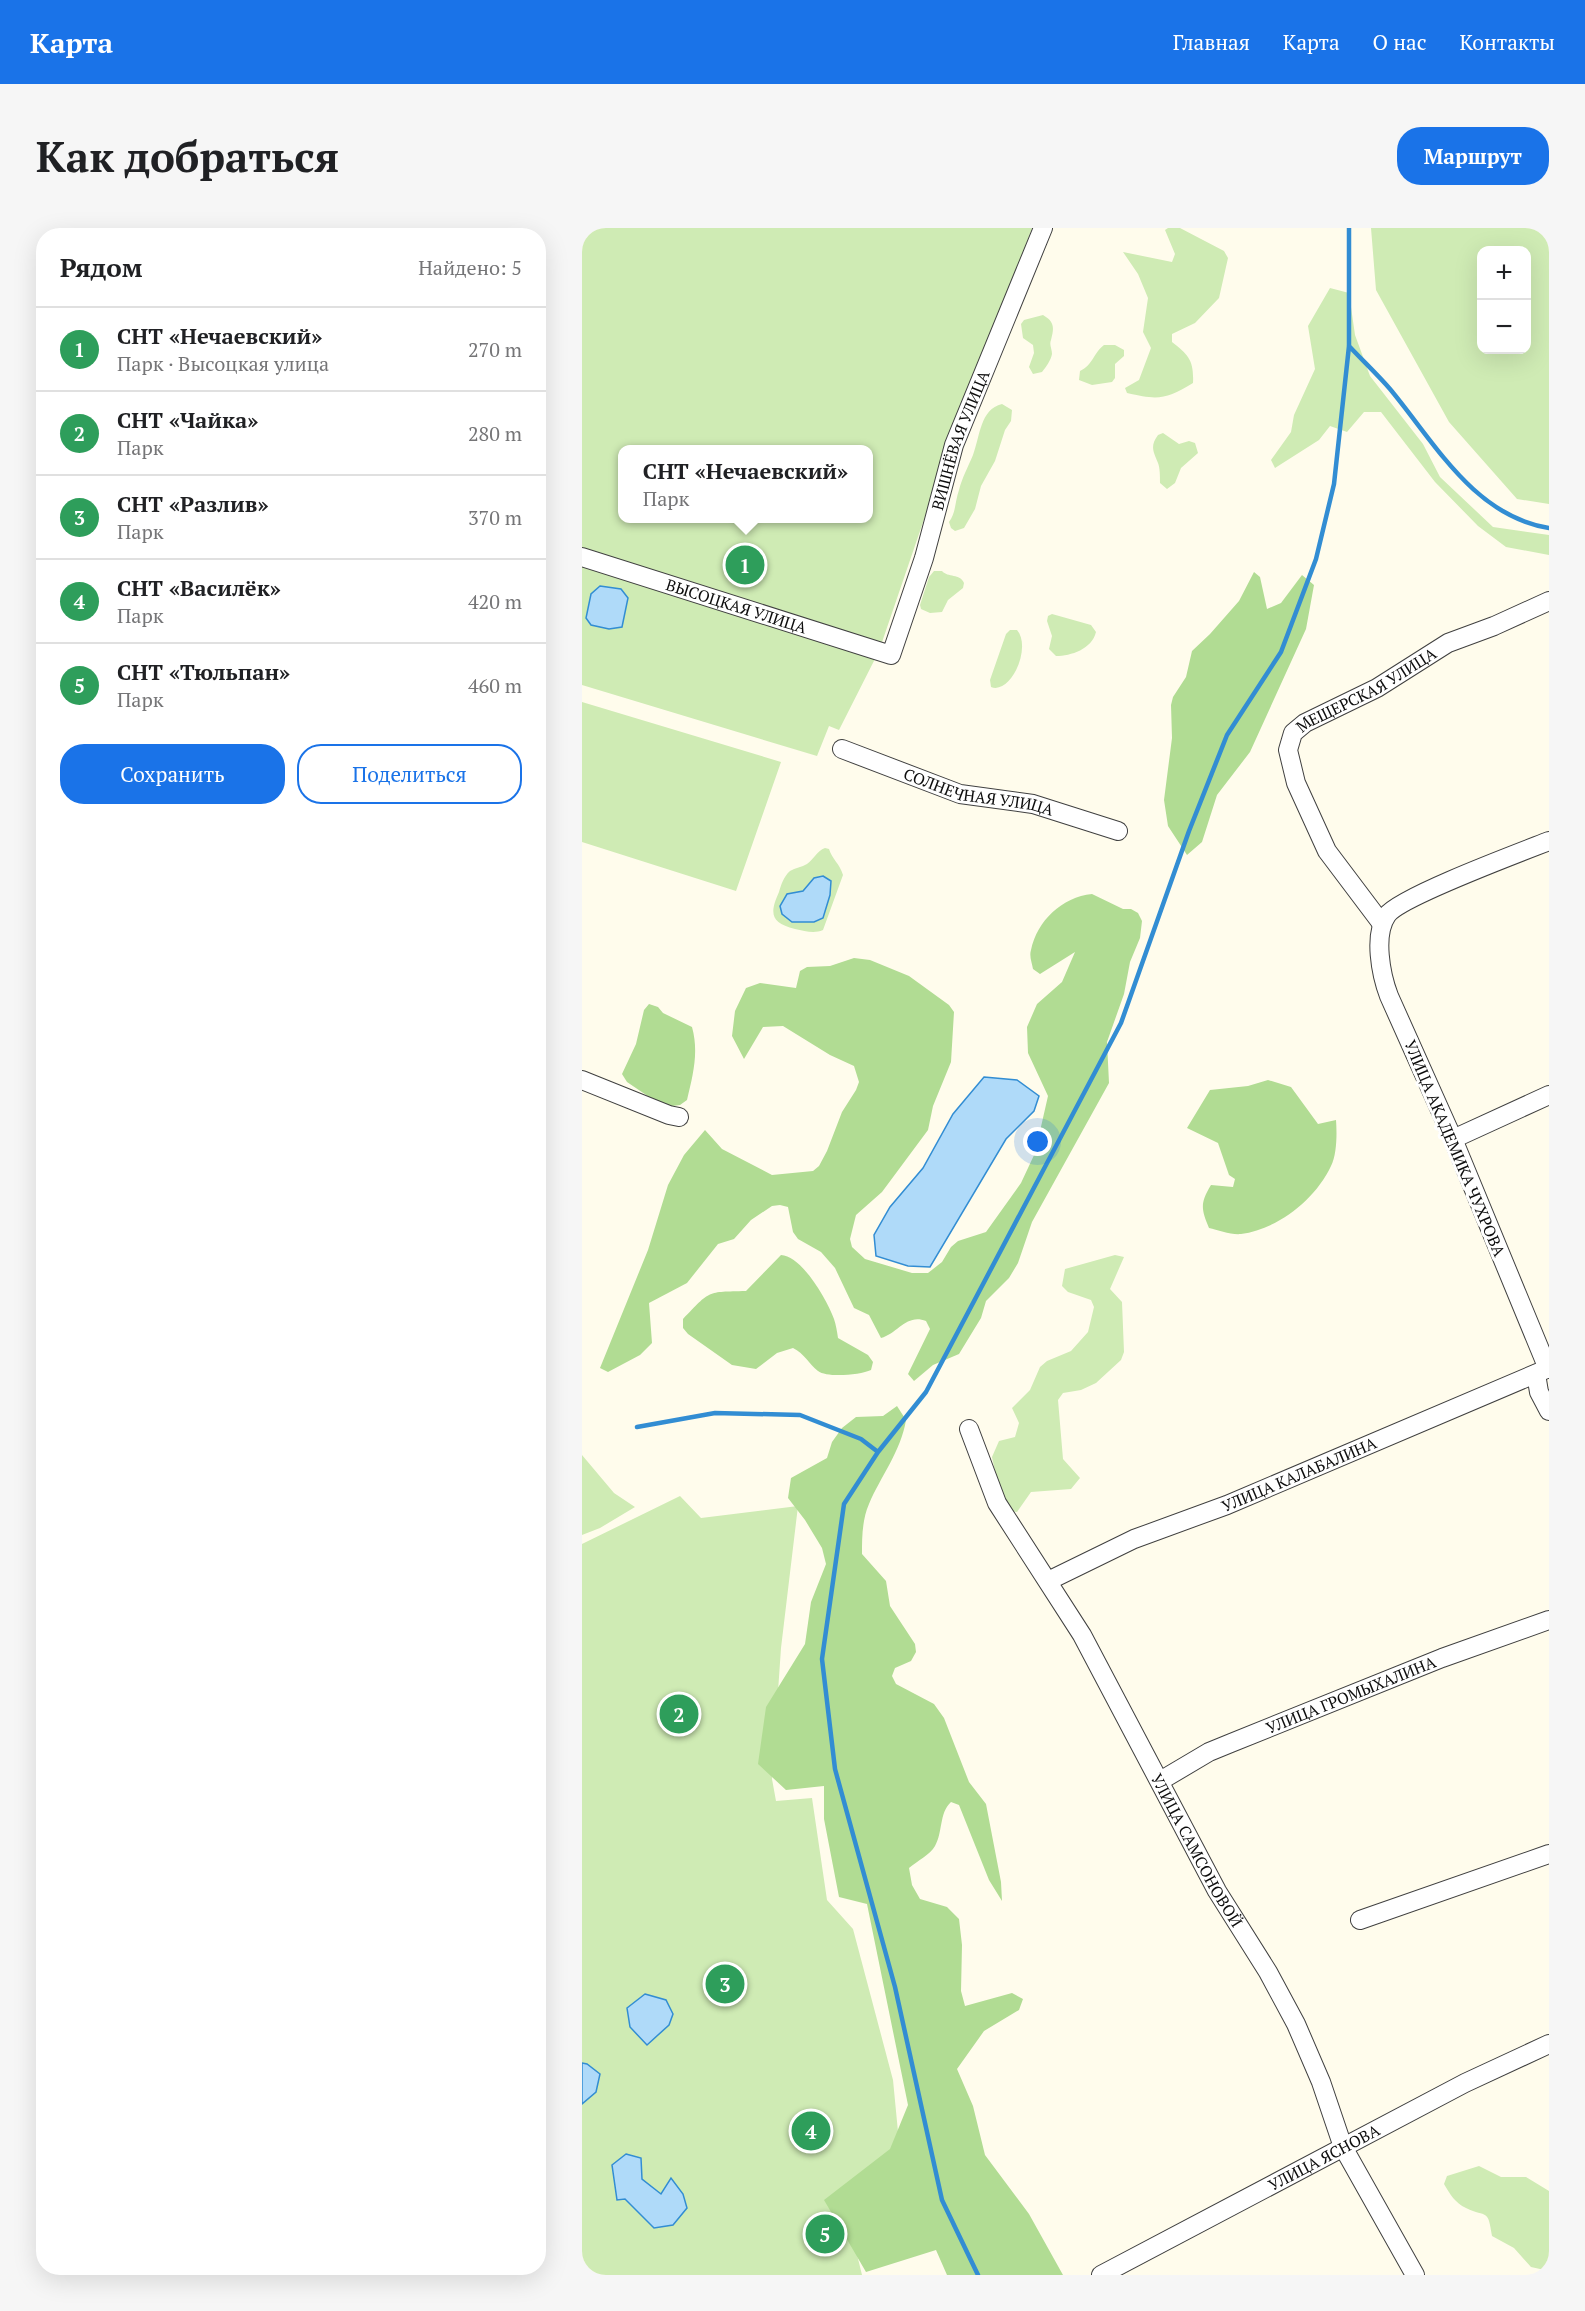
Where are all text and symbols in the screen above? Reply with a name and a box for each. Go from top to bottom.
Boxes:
text: Карта [30,24,113,61]
text: Главная [1173,28,1250,56]
text: Карта [1283,28,1340,56]
text: О нас [1373,28,1426,56]
text: Контакты [1459,28,1555,56]
button: Маршрут [1397,127,1549,185]
text: Как добраться [36,128,339,184]
map controls [1477,246,1531,354]
button: + [1477,246,1531,300]
text: Рядом [60,250,143,284]
text: Найдено: 5 [418,254,522,281]
button: − [1477,300,1531,354]
text: СНТ «Нечаевский» [117,321,322,350]
text: 1 [74,336,85,363]
text: 270 m [468,336,522,363]
text: Парк · Высоцкая улица [117,350,329,377]
street label: ВИШНЁВАЯ УЛИЦА [926,367,995,513]
text: СНТ «Чайка» [117,405,258,434]
text: 2 [74,420,85,447]
text: 280 m [468,420,522,447]
text: Парк [117,434,164,461]
popup [618,445,873,523]
text: СНТ «Нечаевский» [643,456,848,485]
text: Парк [643,485,689,512]
text: СНТ «Разлив» [117,489,269,518]
text: 3 [74,504,85,531]
text: 370 m [468,504,522,531]
text: Парк [117,518,164,545]
pin: 1 [726,542,764,588]
text: СНТ «Василёк» [117,573,281,602]
street label: ВЫСОЦКАЯ УЛИЦА [663,573,810,639]
text: 4 [74,588,85,615]
text: 420 m [468,588,522,615]
text: Парк [117,602,164,629]
street label: МЕЩЕРСКАЯ УЛИЦА [1291,642,1440,737]
text: СНТ «Тюльпан» [117,657,290,686]
text: 5 [74,672,85,699]
text: 460 m [468,672,522,699]
text: Парк [117,686,164,713]
button: Сохранить [60,744,285,804]
button: Поделиться [297,744,522,804]
street label: СОЛНЕЧНАЯ УЛИЦА [901,763,1057,821]
street label: УЛИЦА АКАДЕМИКА ЧУХРОВА [1399,1036,1511,1260]
your location [1023,1127,1052,1156]
street label: УЛИЦА КАЛАБАЛИНА [1218,1432,1380,1517]
street label: УЛИЦА ГРОМЫХАЛИНА [1263,1651,1439,1739]
pin: 2 [660,1692,698,1736]
street label: УЛИЦА САМСОНОВОЙ [1146,1770,1248,1931]
pin: 3 [706,1962,744,2006]
pin: 4 [792,2108,830,2154]
street label: УЛИЦА ЯСНОВА [1264,2119,1384,2196]
pin: 5 [806,2212,844,2256]

